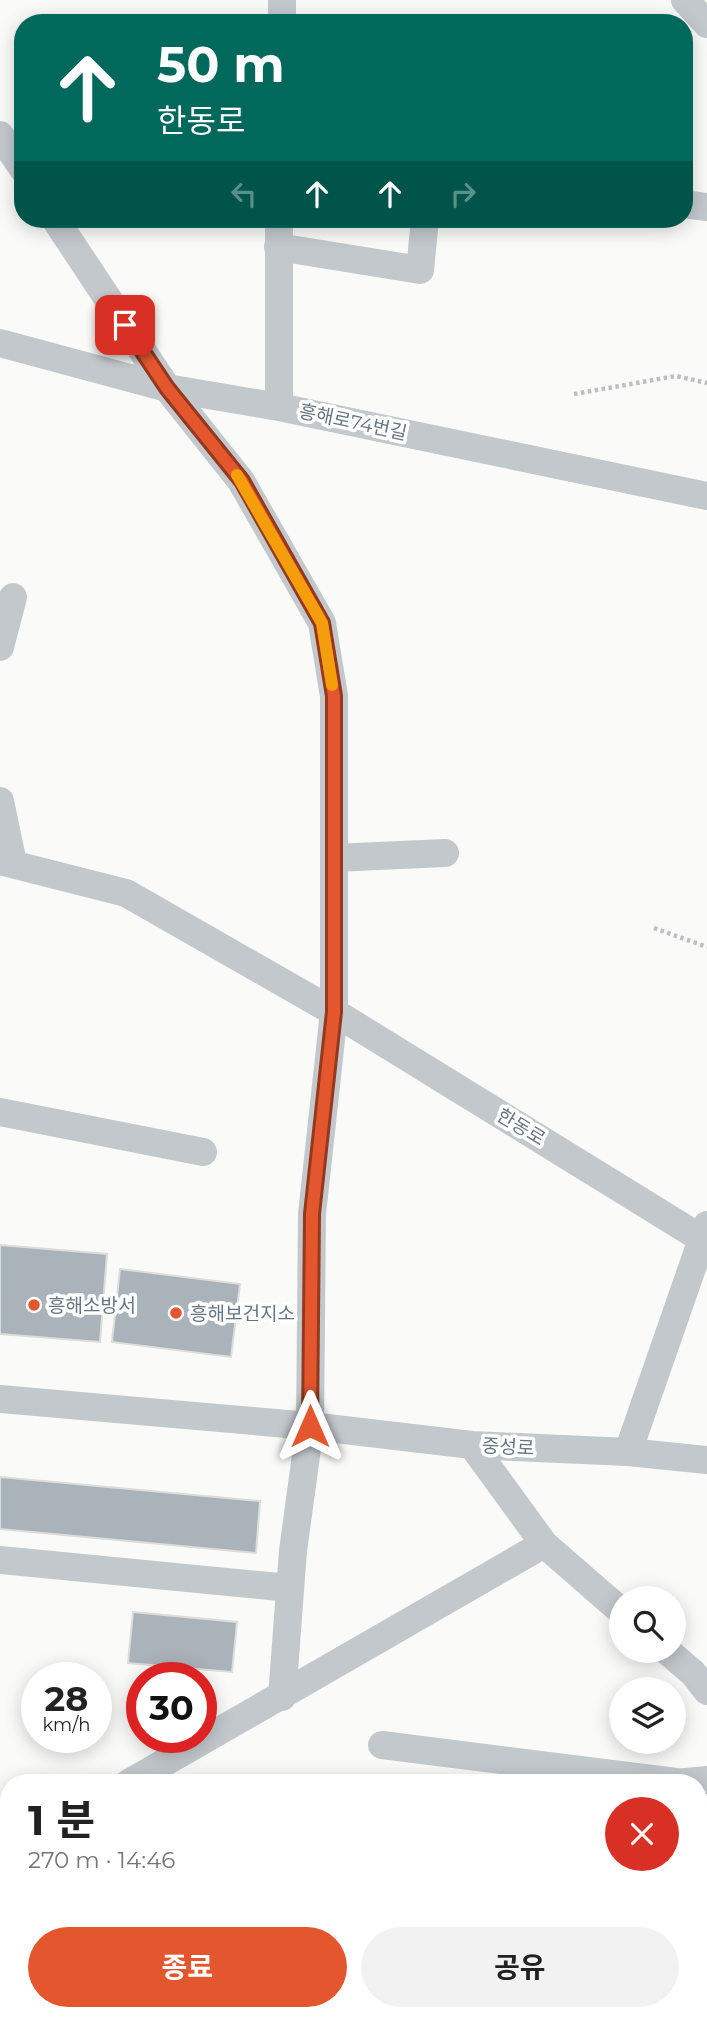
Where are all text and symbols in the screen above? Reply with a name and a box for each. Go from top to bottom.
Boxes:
text: 50 m [157,35,285,94]
icon: ahead [42,42,133,133]
text: 한동로 [157,101,245,140]
icon: left [225,175,263,213]
icon: ahead [298,175,336,213]
icon: ahead [371,175,409,213]
icon: right [444,175,482,213]
pin [95,295,155,355]
icon: arrive [106,306,144,344]
street label: 흥해로74번길 [297,399,409,445]
street label: 한동로 [493,1104,549,1150]
place label: 흥해소방서 [48,1294,135,1317]
marker: 흥해소방서 [26,1297,42,1313]
place label: 흥해보건지소 [190,1302,295,1325]
marker: 흥해보건지소 [168,1305,184,1321]
position arrow [273,1389,347,1463]
street label: 중성로 [481,1434,535,1460]
map controls [609,1586,686,1754]
button: search [609,1586,686,1663]
speed limit sign: 30 [126,1662,217,1753]
text: 28 [45,1677,88,1720]
button: layers [609,1677,686,1754]
text: km/h [42,1714,91,1736]
text: 1 분 [28,1794,95,1846]
button: close [605,1797,679,1871]
text: 270 m · 14:46 [28,1846,175,1874]
button: 종료 [28,1927,347,2007]
button: 공유 [361,1927,679,2007]

